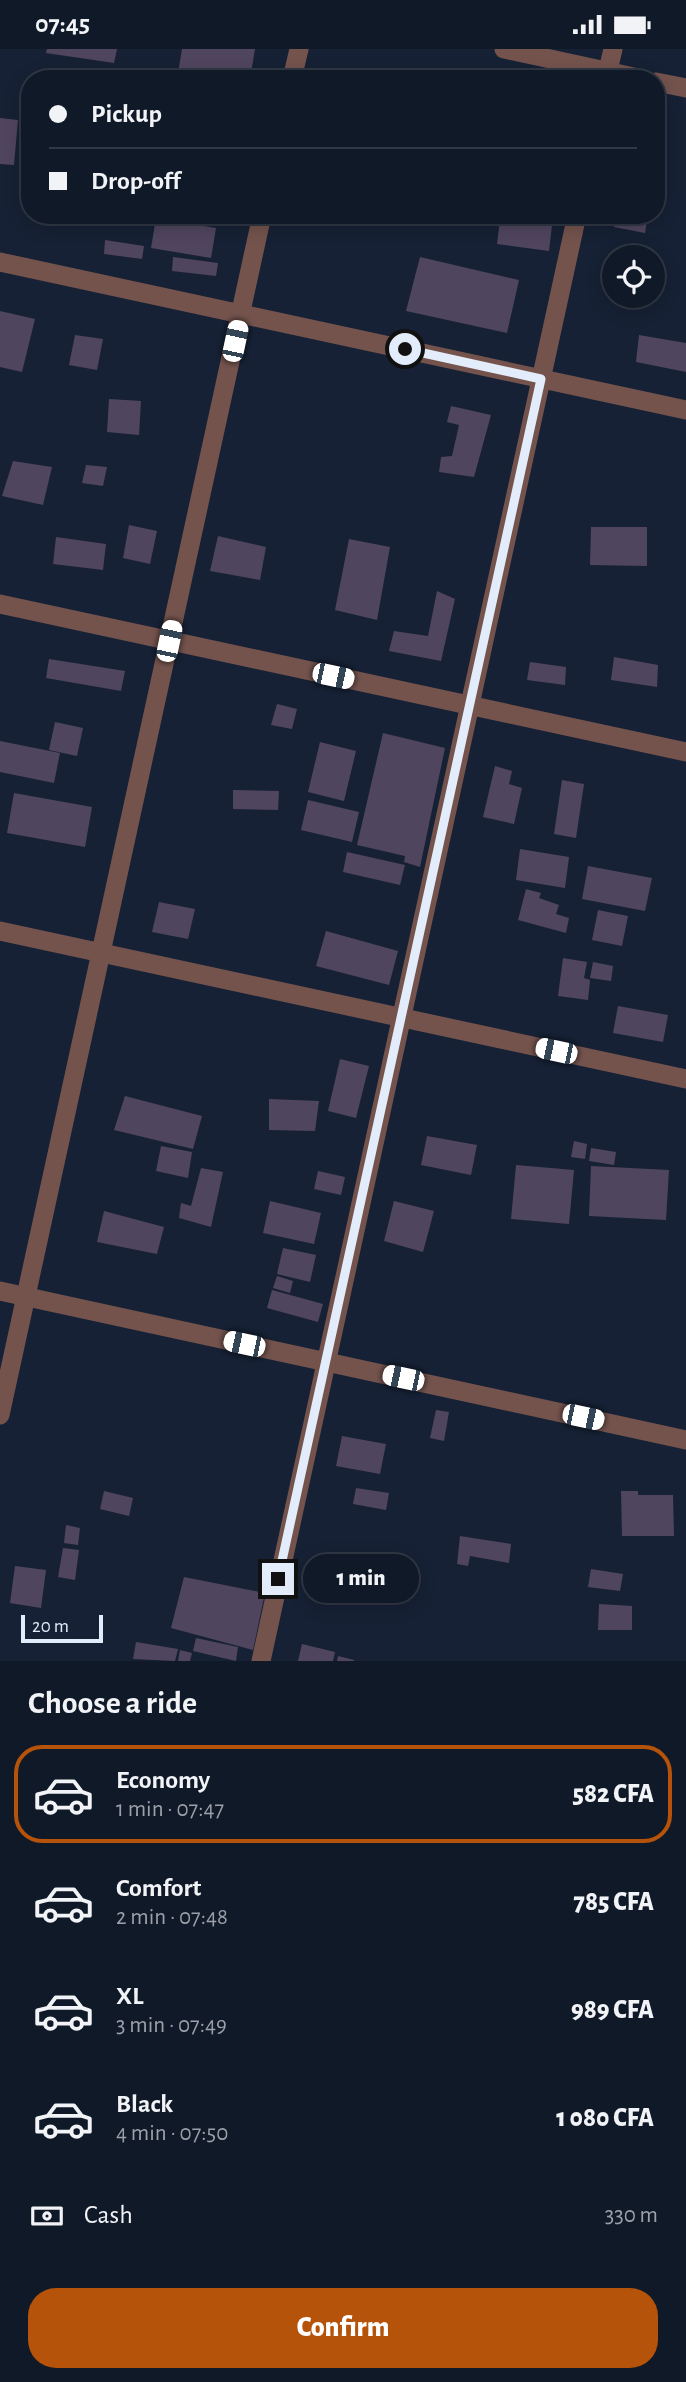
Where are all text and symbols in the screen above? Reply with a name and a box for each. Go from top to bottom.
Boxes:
text: 07:45 [35,11,90,37]
text: Pickup [91,101,162,127]
text: Drop-off [91,168,180,194]
map controls [602,245,665,308]
button: locate [602,245,665,308]
car [221,318,250,364]
route start [389,333,421,365]
car [155,618,184,664]
car [311,661,356,691]
car [534,1036,579,1066]
car [222,1329,267,1359]
car [381,1363,426,1393]
car [561,1402,606,1432]
callout: 1 min [302,1555,418,1603]
route end [262,1563,294,1595]
text: 1 min [337,1567,385,1590]
scale bar [21,1612,103,1644]
text: 20 m [32,1617,69,1636]
text: Choose a ride [28,1687,197,1719]
icon: car [32,1763,95,1826]
text: Economy [116,1767,210,1793]
text: 582 CFA [573,1781,654,1807]
text: 1 min · 07:47 [116,1798,224,1821]
icon: car [32,1871,95,1934]
text: Comfort [116,1875,201,1901]
text: 785 CFA [574,1889,654,1915]
text: 2 min · 07:48 [116,1906,228,1929]
icon: car [32,1979,95,2042]
text: XL [116,1983,143,2009]
text: 989 CFA [571,1997,654,2023]
text: 3 min · 07:49 [116,2014,227,2037]
icon: car [32,2087,95,2150]
text: Black [116,2091,173,2117]
text: 1 080 CFA [556,2105,654,2131]
text: 4 min · 07:50 [116,2122,228,2145]
icon: cash [28,2197,66,2235]
text: Cash [84,2202,133,2228]
text: 330 m [605,2204,658,2227]
button: Confirm [28,2288,658,2368]

